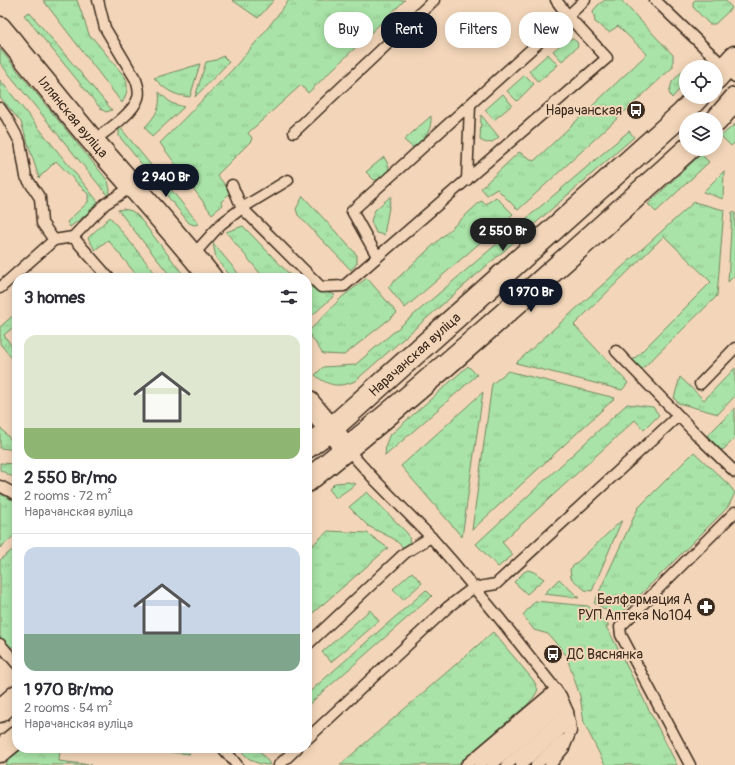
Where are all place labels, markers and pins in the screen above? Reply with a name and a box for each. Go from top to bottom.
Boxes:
bus stop icon: Нарачанская [625,99,647,121]
place label: Нарачанская [546,102,622,119]
pin: 2 940 Br [125,164,207,198]
pin: 2 550 Br [462,218,544,252]
pin: 1 970 Br [490,279,572,313]
place label: Белфармация А РУП Аптека №104 [578,591,692,624]
pharmacy icon: Белфармация А РУП Аптека №104 [695,596,717,618]
bus stop icon: ДС Вяснянка [542,643,564,665]
place label: ДС Вяснянка [566,646,643,663]

